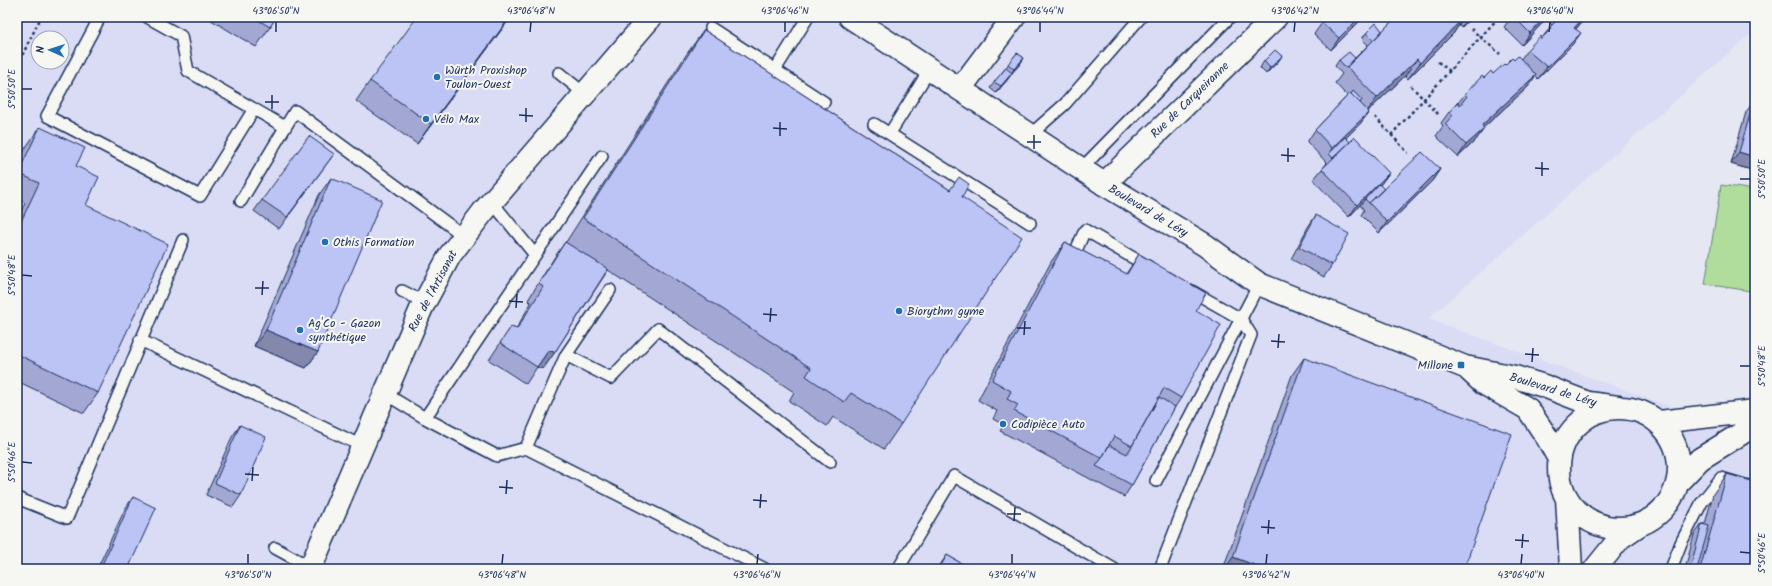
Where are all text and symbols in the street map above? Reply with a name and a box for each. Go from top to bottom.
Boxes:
text: 43°06'50"N [252,3,300,19]
text: 43°06'48"N [507,3,555,19]
text: 43°06'46"N [761,3,809,19]
text: 43°06'44"N [1016,3,1064,19]
text: 43°06'42"N [1271,3,1319,19]
text: 43°06'40"N [1526,3,1574,19]
north arrow [30,30,70,70]
text: N [32,46,50,53]
street label: Rue de Carqueiranne [1146,57,1234,143]
place label: Würth Proxishop Toulon-Ouest [445,61,527,94]
text: 5°50'50"E [4,68,20,109]
marker: Würth Proxishop Toulon-Ouest [432,72,442,82]
place label: Vélo Max [434,110,480,129]
marker: Vélo Max [421,114,431,124]
text: 5°50'50"E [1754,158,1770,199]
street label: Boulevard de Léry [1104,180,1192,243]
place label: Othis Formation [333,233,414,252]
marker: Othis Formation [320,237,330,247]
street label: Rue de l'Artisanat [403,246,463,335]
text: 5°50'48"E [4,253,20,296]
place label: Biorythm gyme [907,302,985,321]
marker: Biorythm gyme [894,306,904,316]
place label: Ag'Co - Gazon synthétique [308,314,381,347]
marker: Ag'Co - Gazon synthétique [295,325,305,335]
text: 5°50'48"E [1754,344,1770,387]
place label: Millone [1418,356,1454,375]
marker: Millone [1456,360,1466,370]
street label: Boulevard de Léry [1507,368,1599,412]
place label: Codipièce Auto [1011,415,1085,434]
marker: Codipièce Auto [998,419,1008,429]
text: 5°50'46"E [4,440,20,482]
text: 5°50'46"E [1754,531,1770,573]
text: 43°06'50"N [224,567,272,583]
text: 43°06'48"N [478,567,526,583]
text: 43°06'46"N [733,567,781,583]
text: 43°06'44"N [988,567,1036,583]
text: 43°06'42"N [1242,567,1290,583]
text: 43°06'40"N [1497,567,1545,583]

